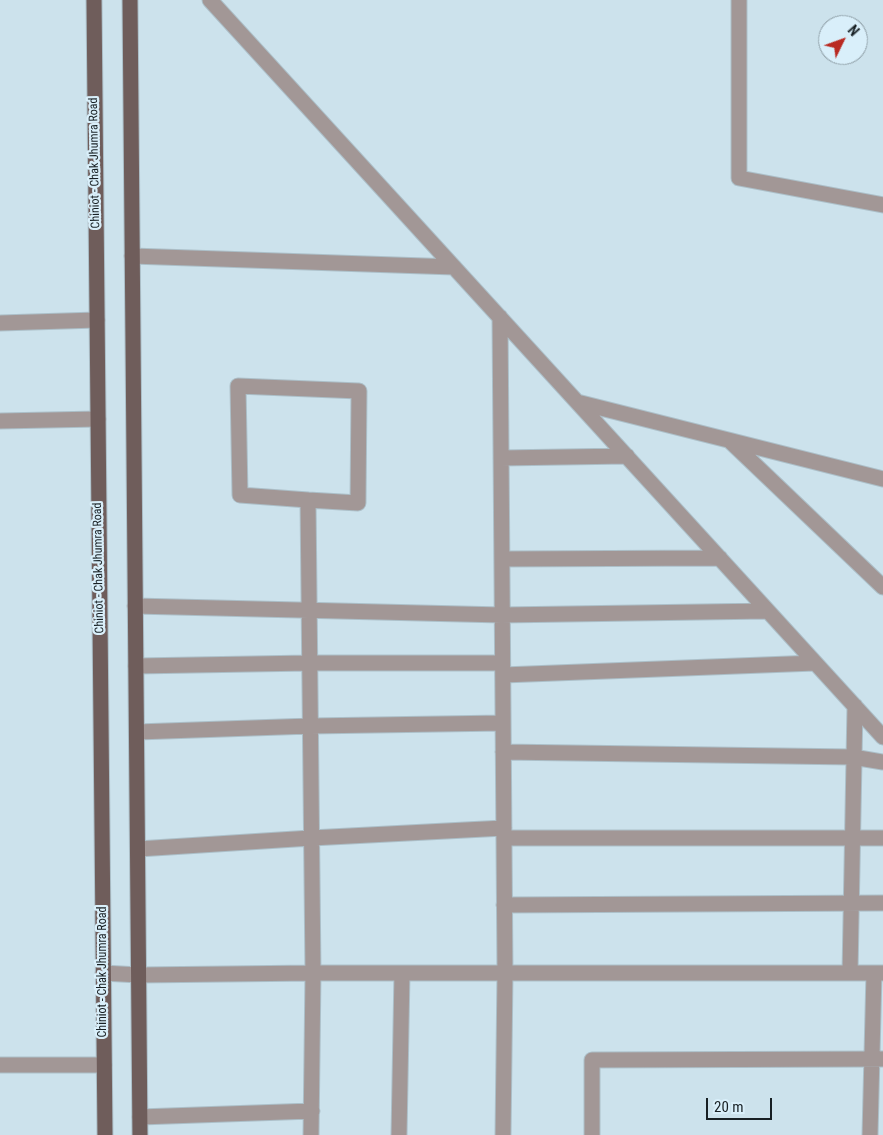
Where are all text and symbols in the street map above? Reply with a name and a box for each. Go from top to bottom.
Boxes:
north arrow [818,15,868,65]
text: N [845,22,862,39]
street label: Chiniot - Chak Jhumra Road [87,97,103,229]
street label: Chiniot - Chak Jhumra Road [91,502,107,634]
street label: Chiniot - Chak Jhumra Road [96,907,110,1037]
scale bar [708,1088,774,1120]
text: 20 m [714,1098,744,1116]

